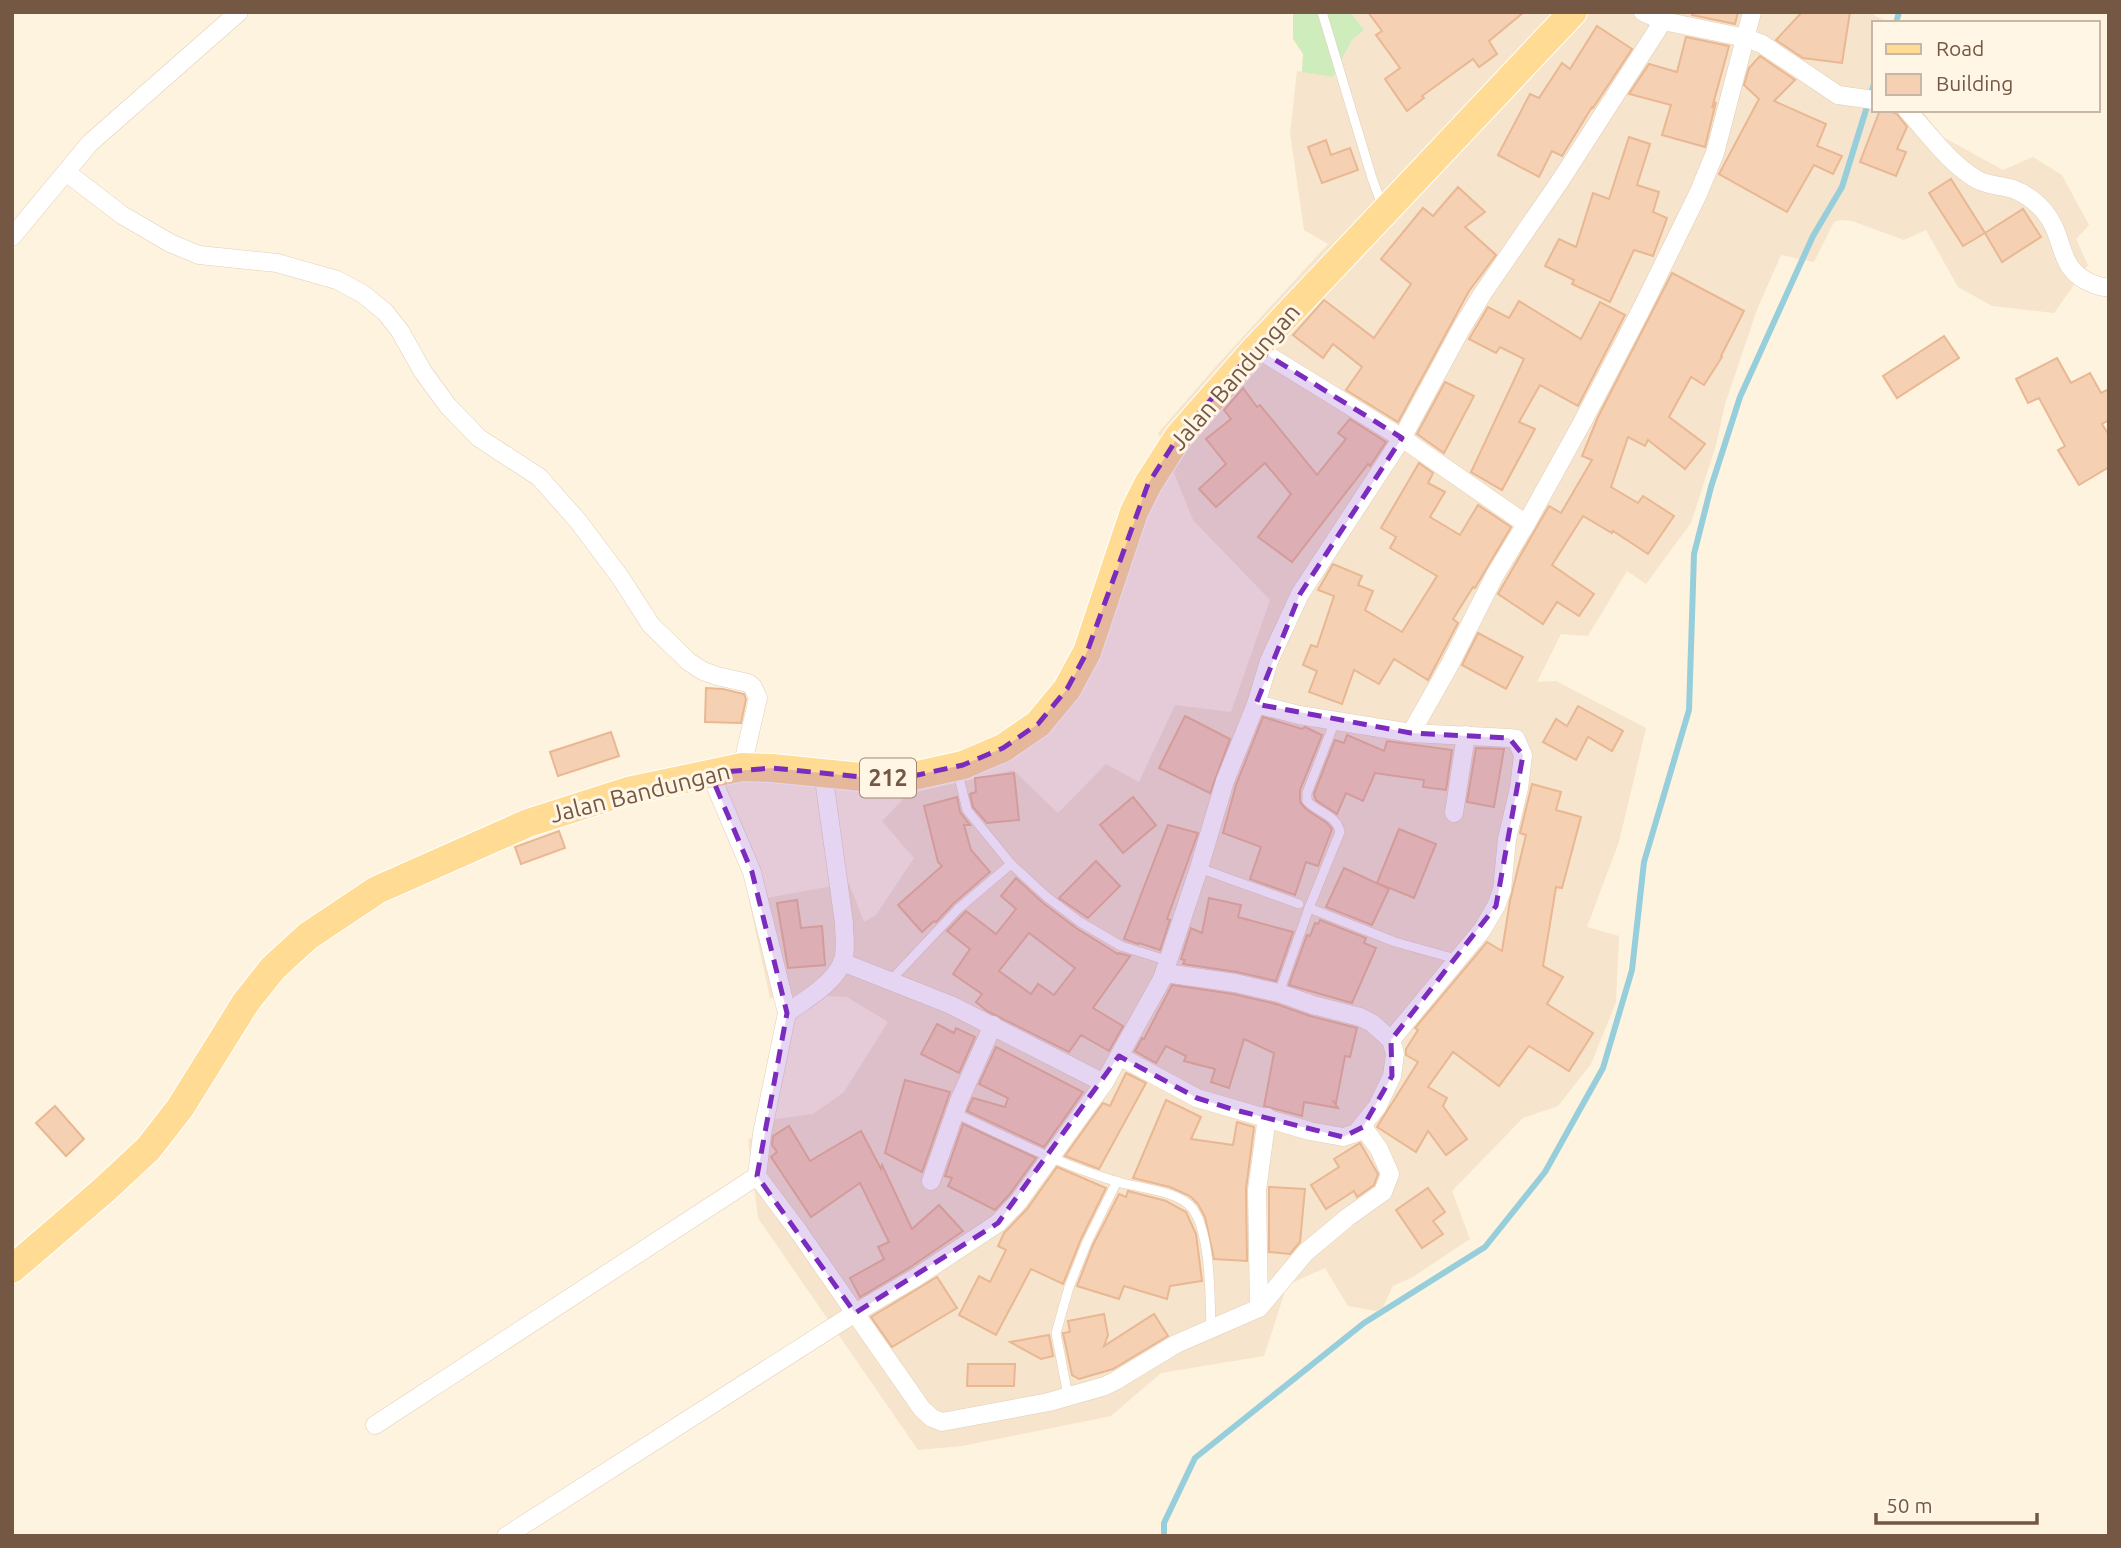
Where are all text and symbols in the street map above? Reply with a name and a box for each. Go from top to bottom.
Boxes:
legend [1872,21,2100,112]
text: Road [1936,36,1984,60]
text: Building [1936,71,2013,95]
street label: Jalan Bandungan [1164,298,1305,455]
street label: Jalan Bandungan [547,757,733,828]
road number: 212 [860,758,916,798]
scale bar [1876,1482,2037,1526]
text: 50 m [1886,1493,1933,1517]

